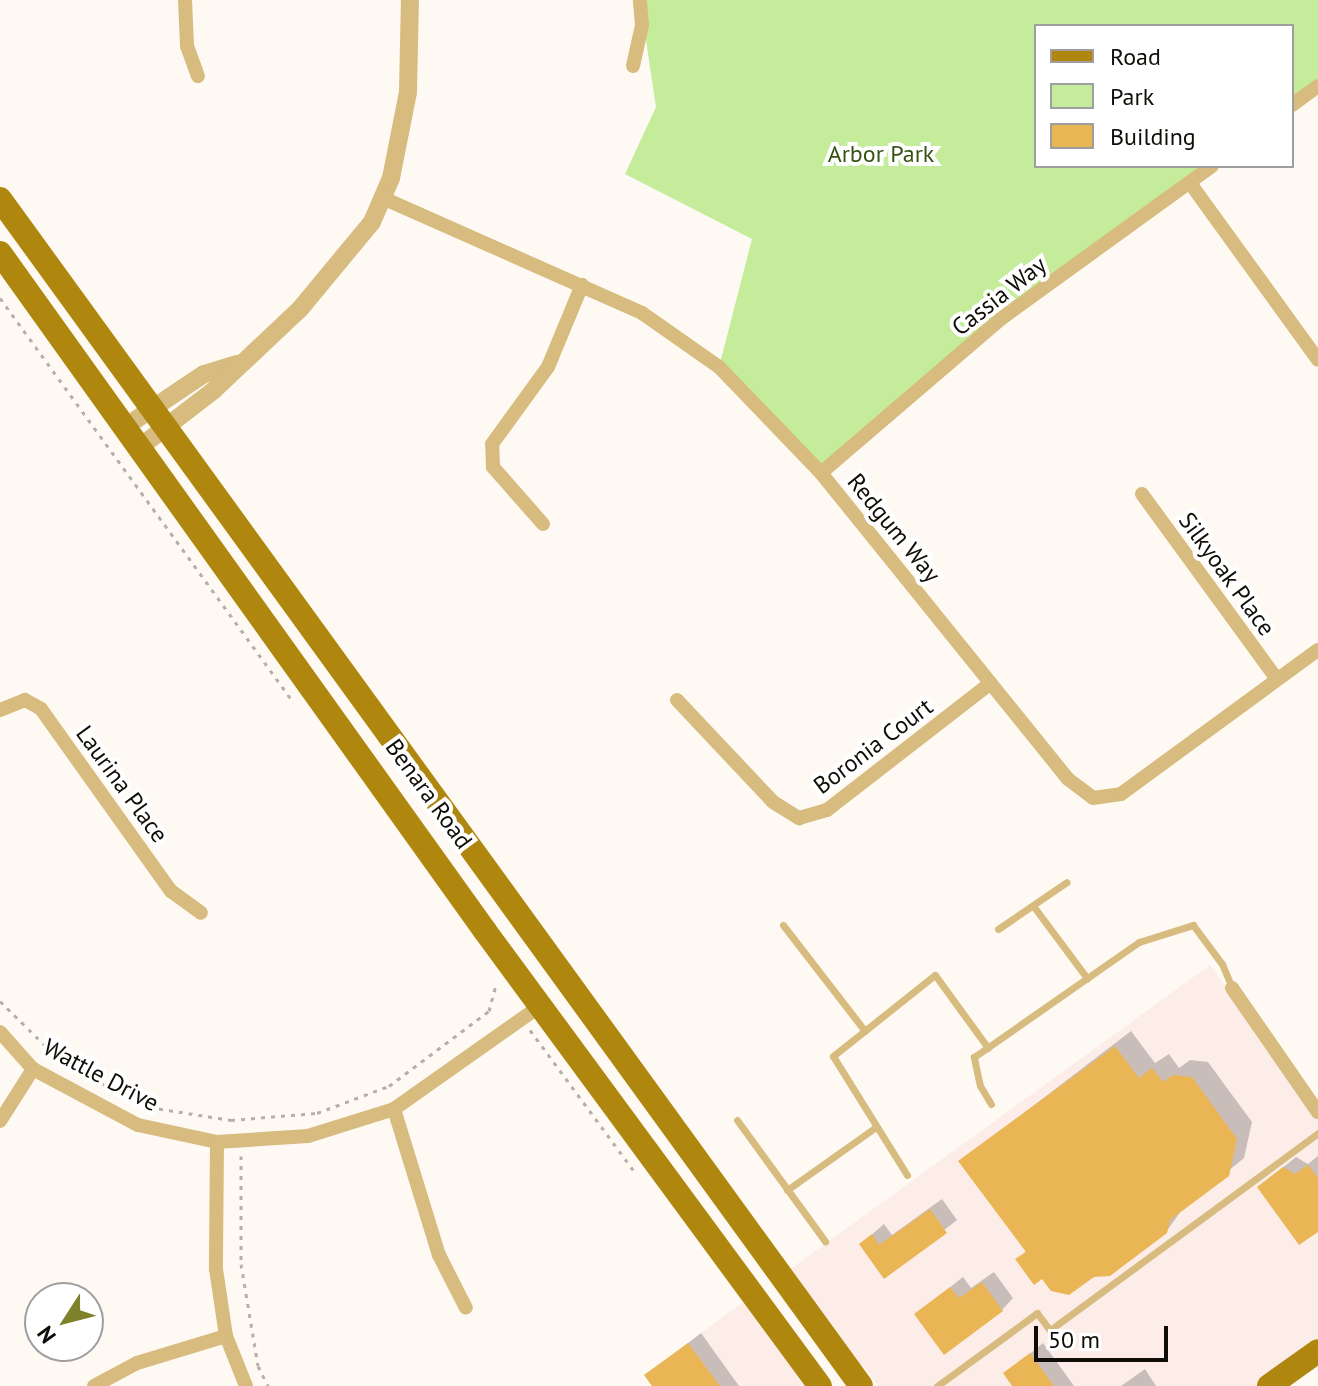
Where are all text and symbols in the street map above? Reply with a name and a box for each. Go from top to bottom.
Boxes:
legend [1034,24,1294,168]
text: Road [1110,41,1161,72]
text: Park [1110,81,1154,112]
text: Building [1110,121,1196,152]
park label: Arbor Park [828,140,934,168]
street label: Cassia Way [946,250,1052,342]
street label: Redgum Way [841,468,947,588]
street label: Silkyoak Place [1172,507,1282,641]
street label: Boronia Court [808,692,938,800]
street label: Laurina Place [70,720,174,848]
street label: Benara Road [380,734,478,854]
street label: Wattle Drive [38,1033,164,1117]
north arrow [24,1282,104,1362]
scale bar [1038,1310,1172,1360]
text: N [31,1321,62,1349]
text: 50 m [1048,1324,1100,1355]

